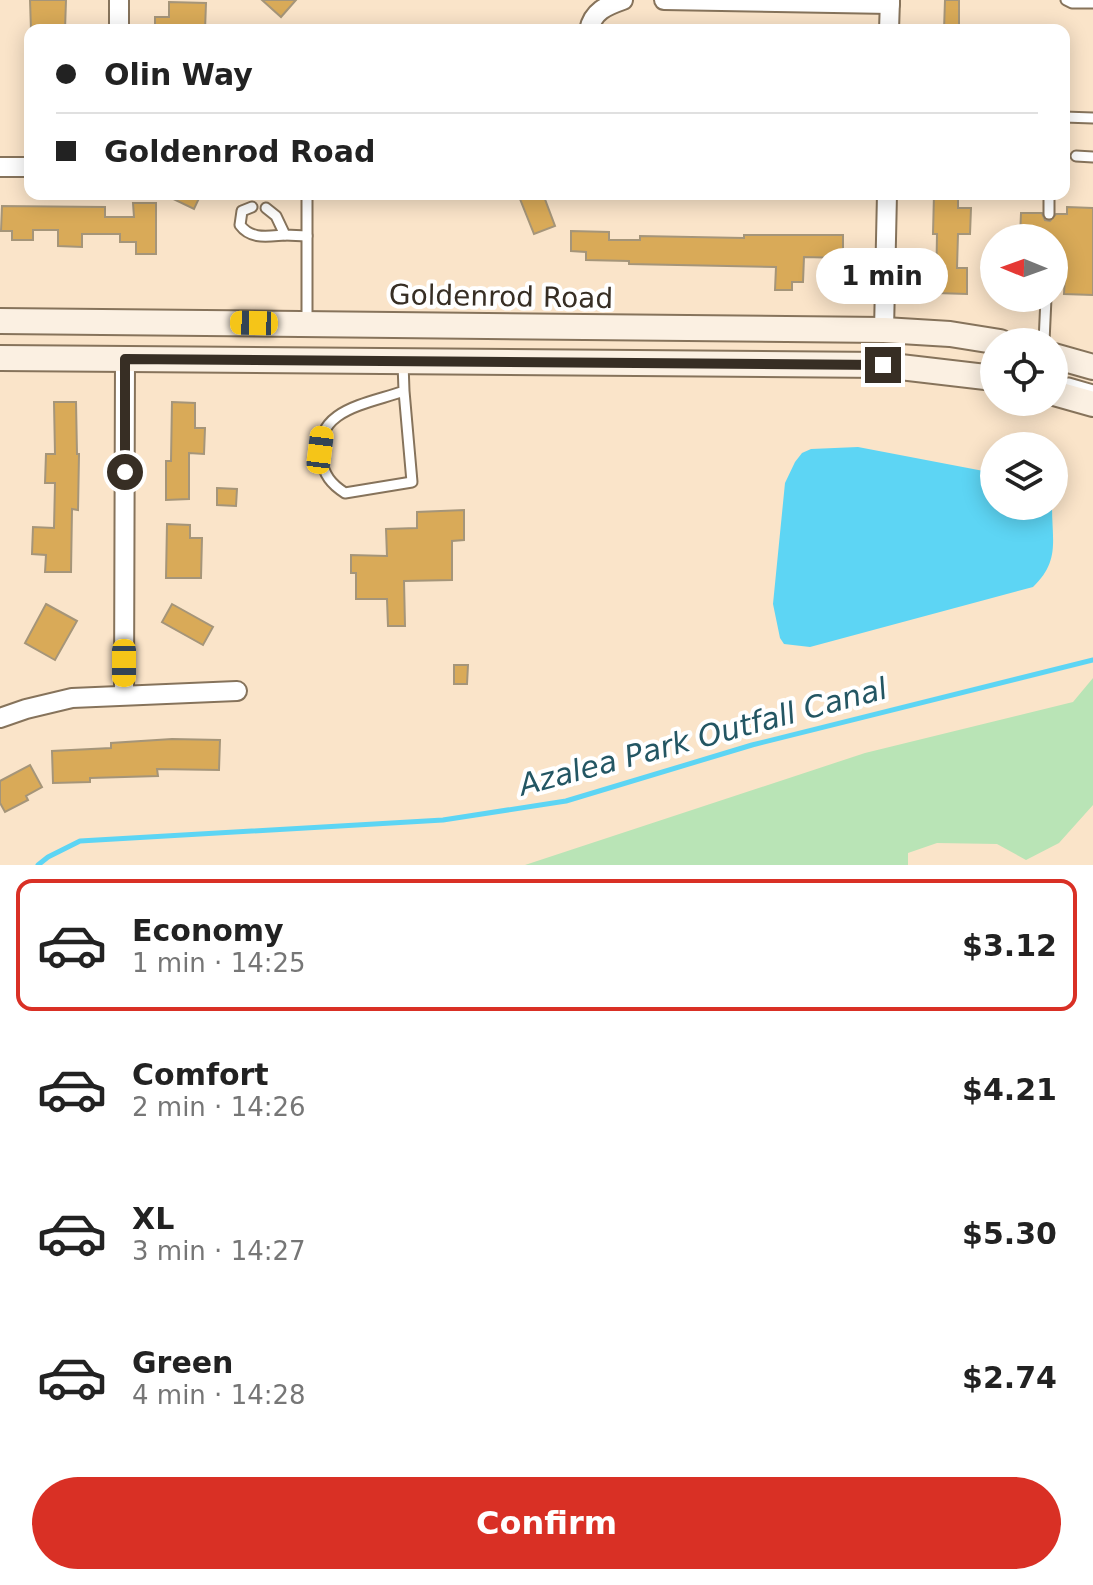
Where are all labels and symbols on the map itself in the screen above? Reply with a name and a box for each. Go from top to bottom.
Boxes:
north arrow [980,224,1068,312]
callout: 1 min [817,249,949,305]
street label: Goldenrod Road [389,278,613,315]
car [230,311,278,335]
route end [865,347,901,383]
car [305,425,335,475]
route start [107,454,143,490]
car [112,639,136,687]
water label: Azalea Park Outfall Canal [513,670,891,803]

